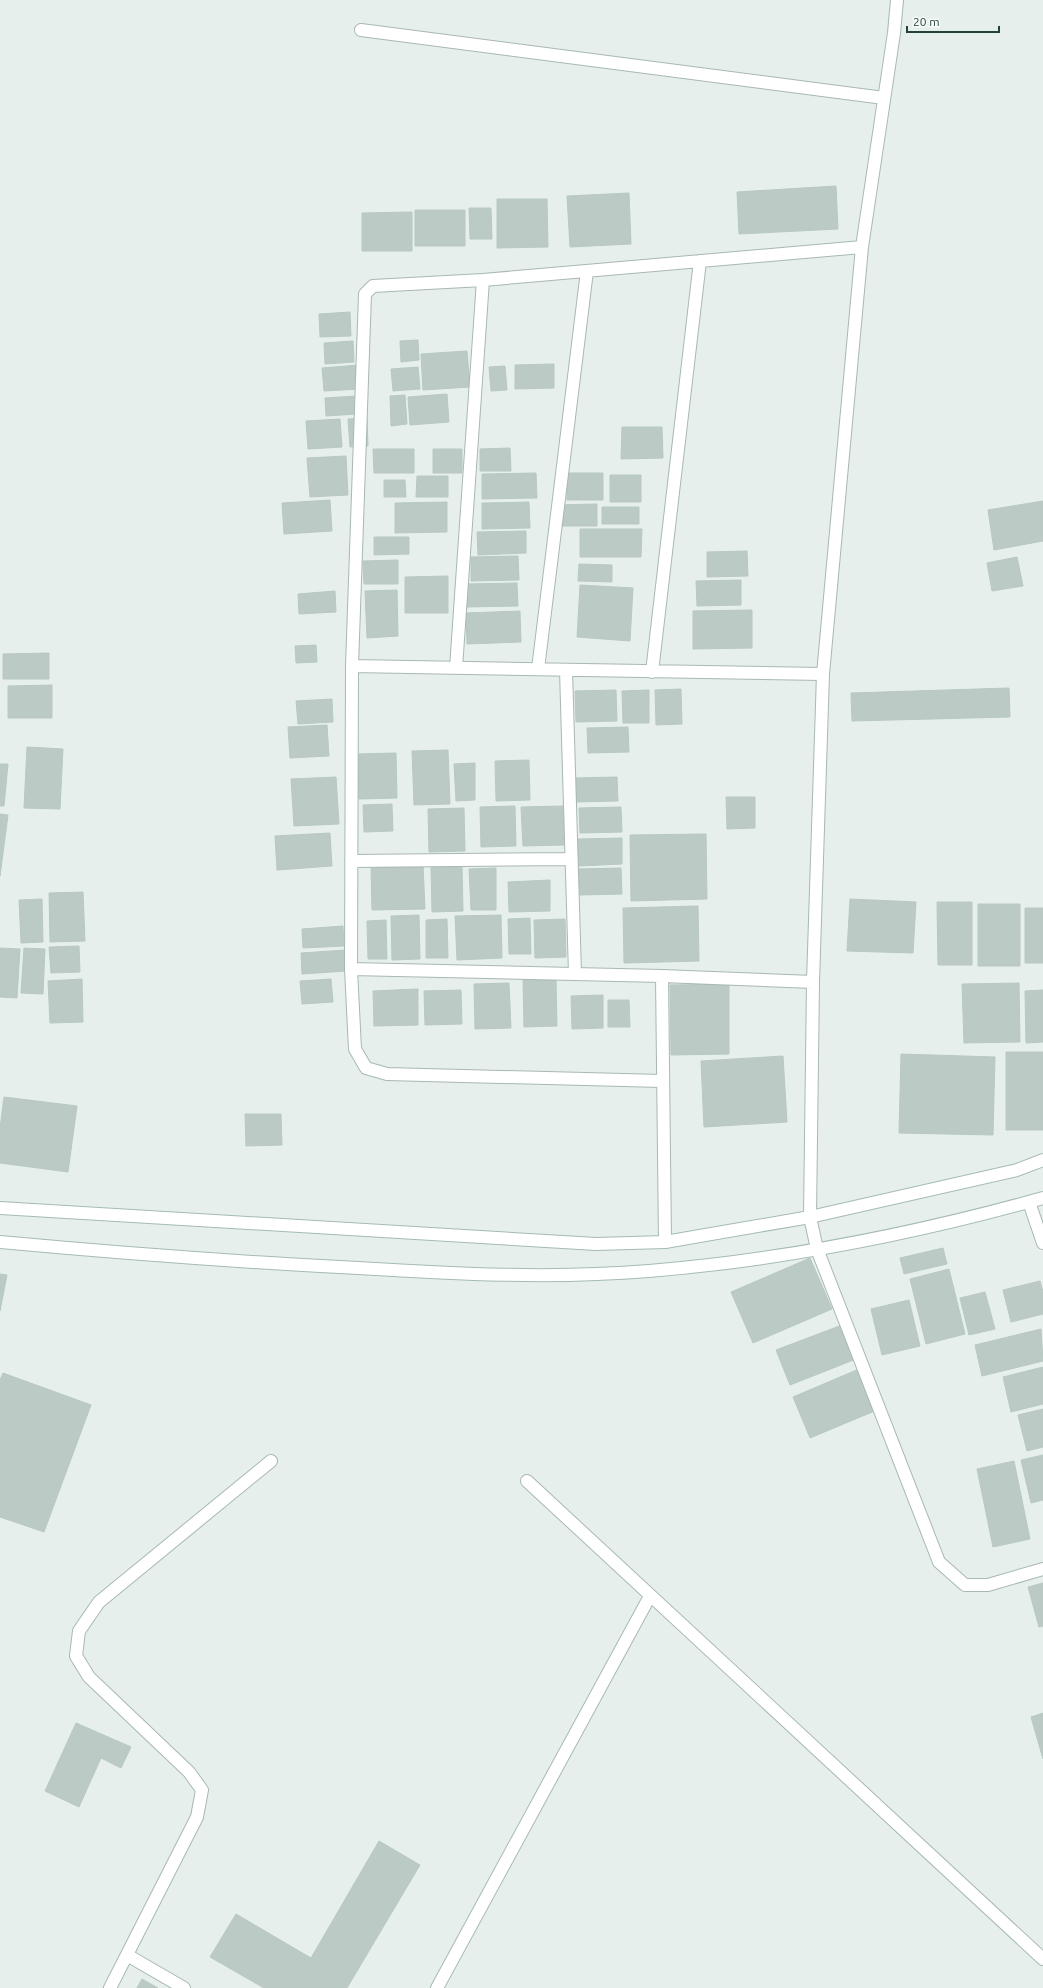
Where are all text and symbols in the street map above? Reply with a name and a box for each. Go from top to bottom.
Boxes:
scale bar [907,8,999,34]
text: 20 m [913,15,940,28]

